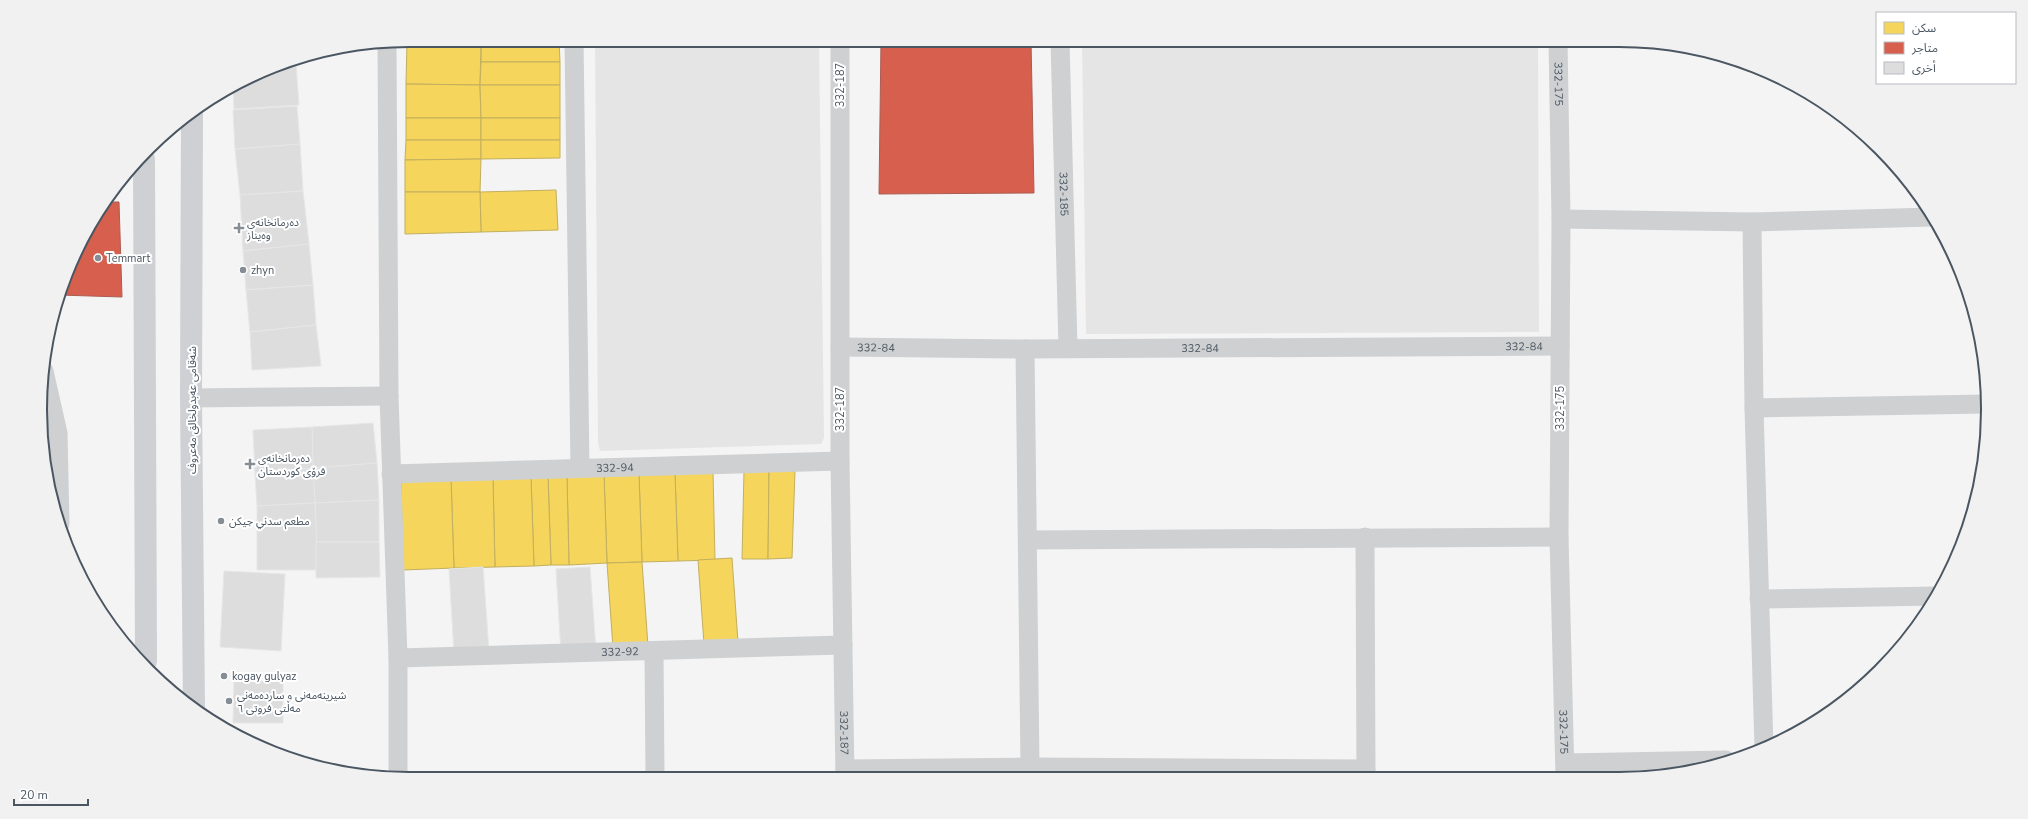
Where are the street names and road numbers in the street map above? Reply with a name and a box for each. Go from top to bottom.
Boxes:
street label: 332-175 [1551,62,1567,107]
street label: 332-187 [833,63,848,107]
street label: 332-185 [1056,172,1072,217]
street label: 332-84 [1505,339,1543,354]
street label: 332-84 [857,340,895,355]
street label: 332-84 [1181,340,1219,356]
street label: شەقامی عەبدولخالق مەعروف [185,346,200,474]
street label: 332-175 [1553,385,1568,430]
street label: 332-187 [833,387,848,431]
street label: 332-94 [596,459,634,476]
street label: 332-92 [601,643,639,660]
street label: 332-175 [1556,710,1572,755]
street label: 332-187 [836,711,852,755]

